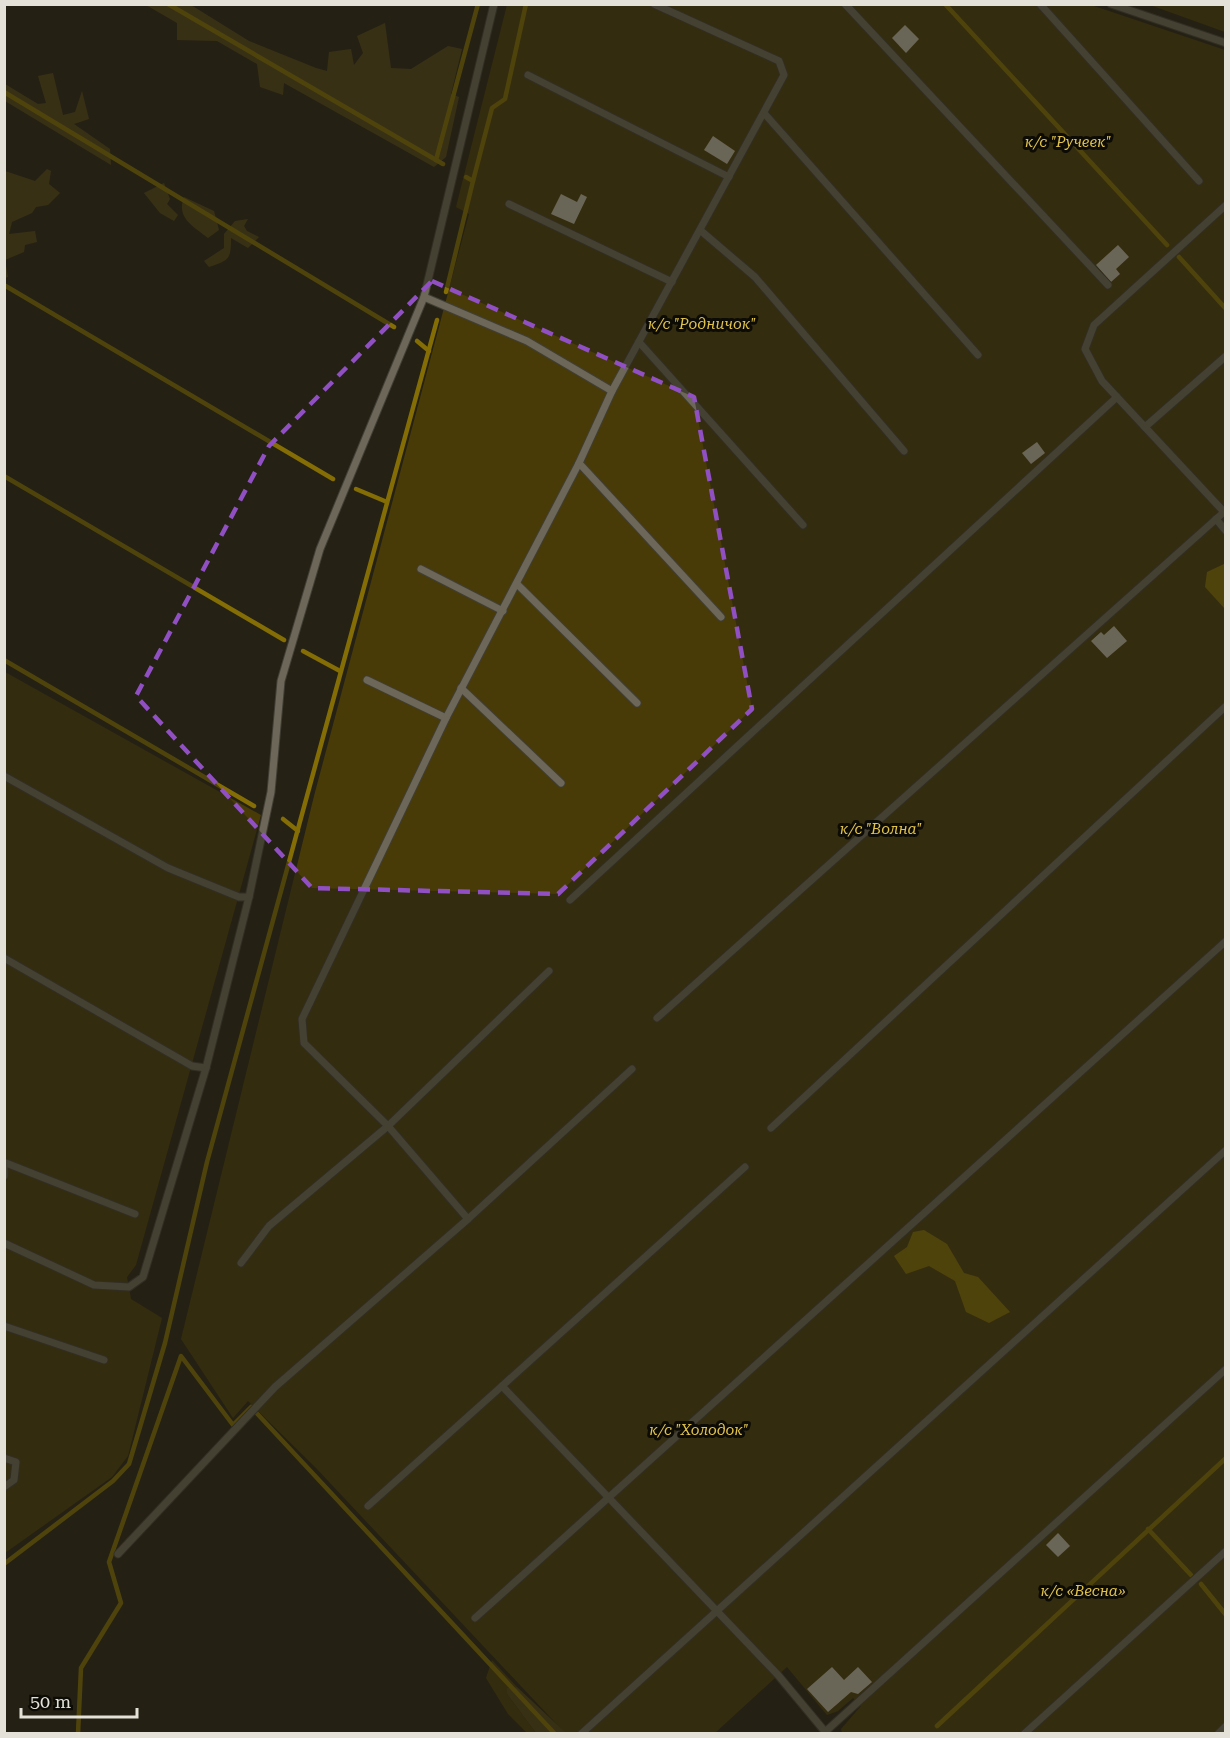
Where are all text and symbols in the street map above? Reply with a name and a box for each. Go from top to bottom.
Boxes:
park label: к/с "Ручеек" [1025,133,1111,151]
park label: к/с "Родничок" [648,315,756,333]
park label: к/с "Волна" [840,820,922,838]
park label: к/с "Холодок" [649,1421,749,1439]
park label: к/с «Весна» [1041,1582,1125,1600]
scale bar [21,1681,136,1719]
text: 50 m [30,1691,71,1712]

